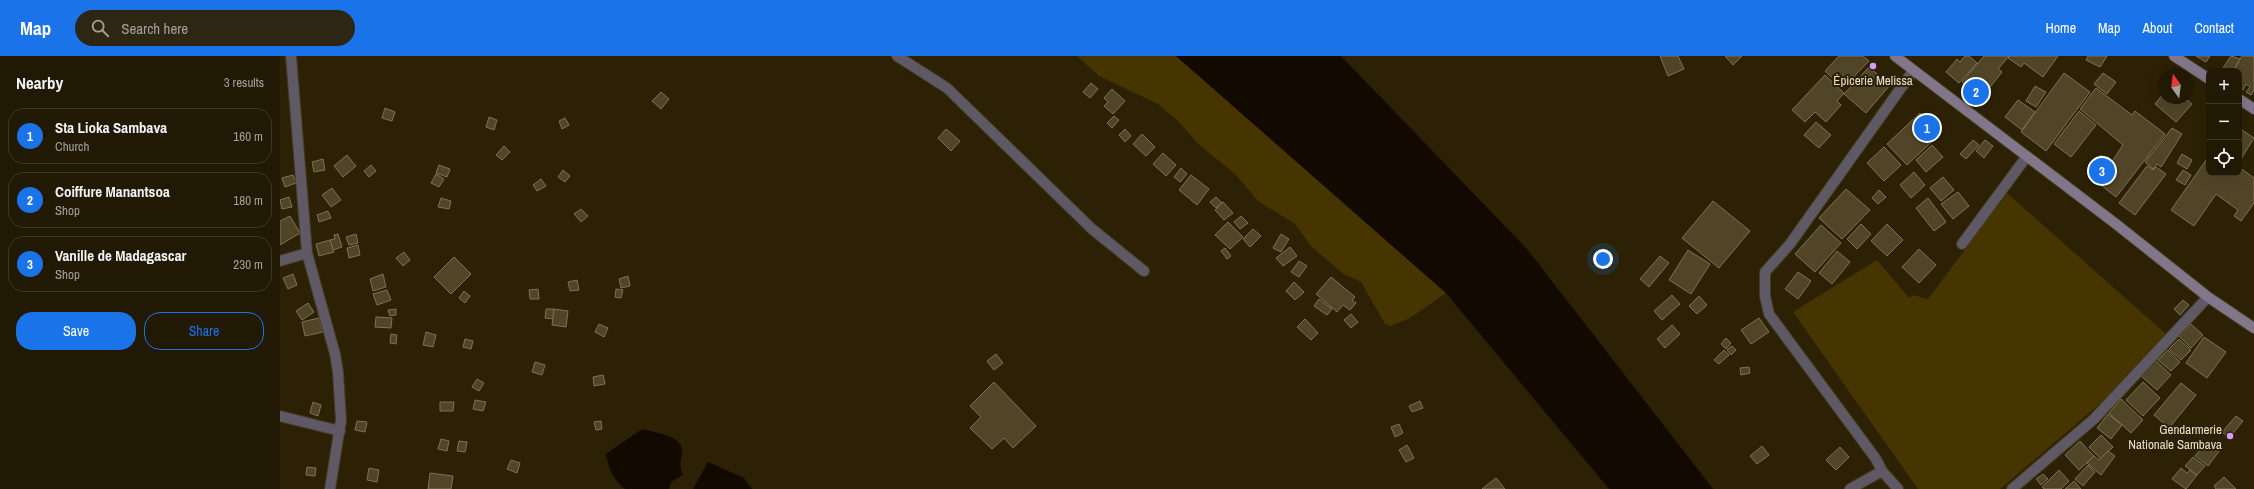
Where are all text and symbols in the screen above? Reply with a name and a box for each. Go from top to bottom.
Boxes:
search box [75,10,355,46]
text: Map [20,15,51,41]
icon: search [89,17,111,39]
text: Search here [121,18,188,39]
text: Home [2045,19,2076,37]
text: Map [2098,19,2120,37]
text: About [2142,19,2172,37]
text: Contact [2194,19,2234,37]
marker: Épicerie Melissa [1868,61,1878,71]
north arrow [2158,68,2194,104]
map controls [2206,68,2242,176]
button: + [2206,68,2242,104]
text: Nearby [16,71,63,94]
place label: Épicerie Melissa [1833,72,1913,89]
text: 3 results [224,74,264,91]
pin: 2 [1963,77,1989,107]
button: − [2206,104,2242,140]
pin: 1 [1914,113,1940,143]
text: Sta Lioka Sambava [55,117,167,138]
text: 1 [27,128,33,145]
text: 160 m [233,128,263,145]
text: Church [55,138,89,155]
button: locate [2206,140,2242,176]
pin: 3 [2089,156,2115,186]
text: Coiffure Manantsoa [55,181,170,202]
text: 2 [27,192,33,209]
text: 180 m [233,192,263,209]
text: Shop [55,202,80,219]
text: Vanille de Madagascar [55,245,186,266]
your location [1593,249,1613,269]
text: 3 [27,256,33,273]
text: 230 m [233,256,263,273]
text: Shop [55,266,80,283]
button: Save [16,312,136,350]
button: Share [144,312,264,350]
place label: Gendarmerie Nationale Sambava [2128,421,2222,453]
marker: Gendarmerie Nationale Sambava [2225,431,2235,441]

